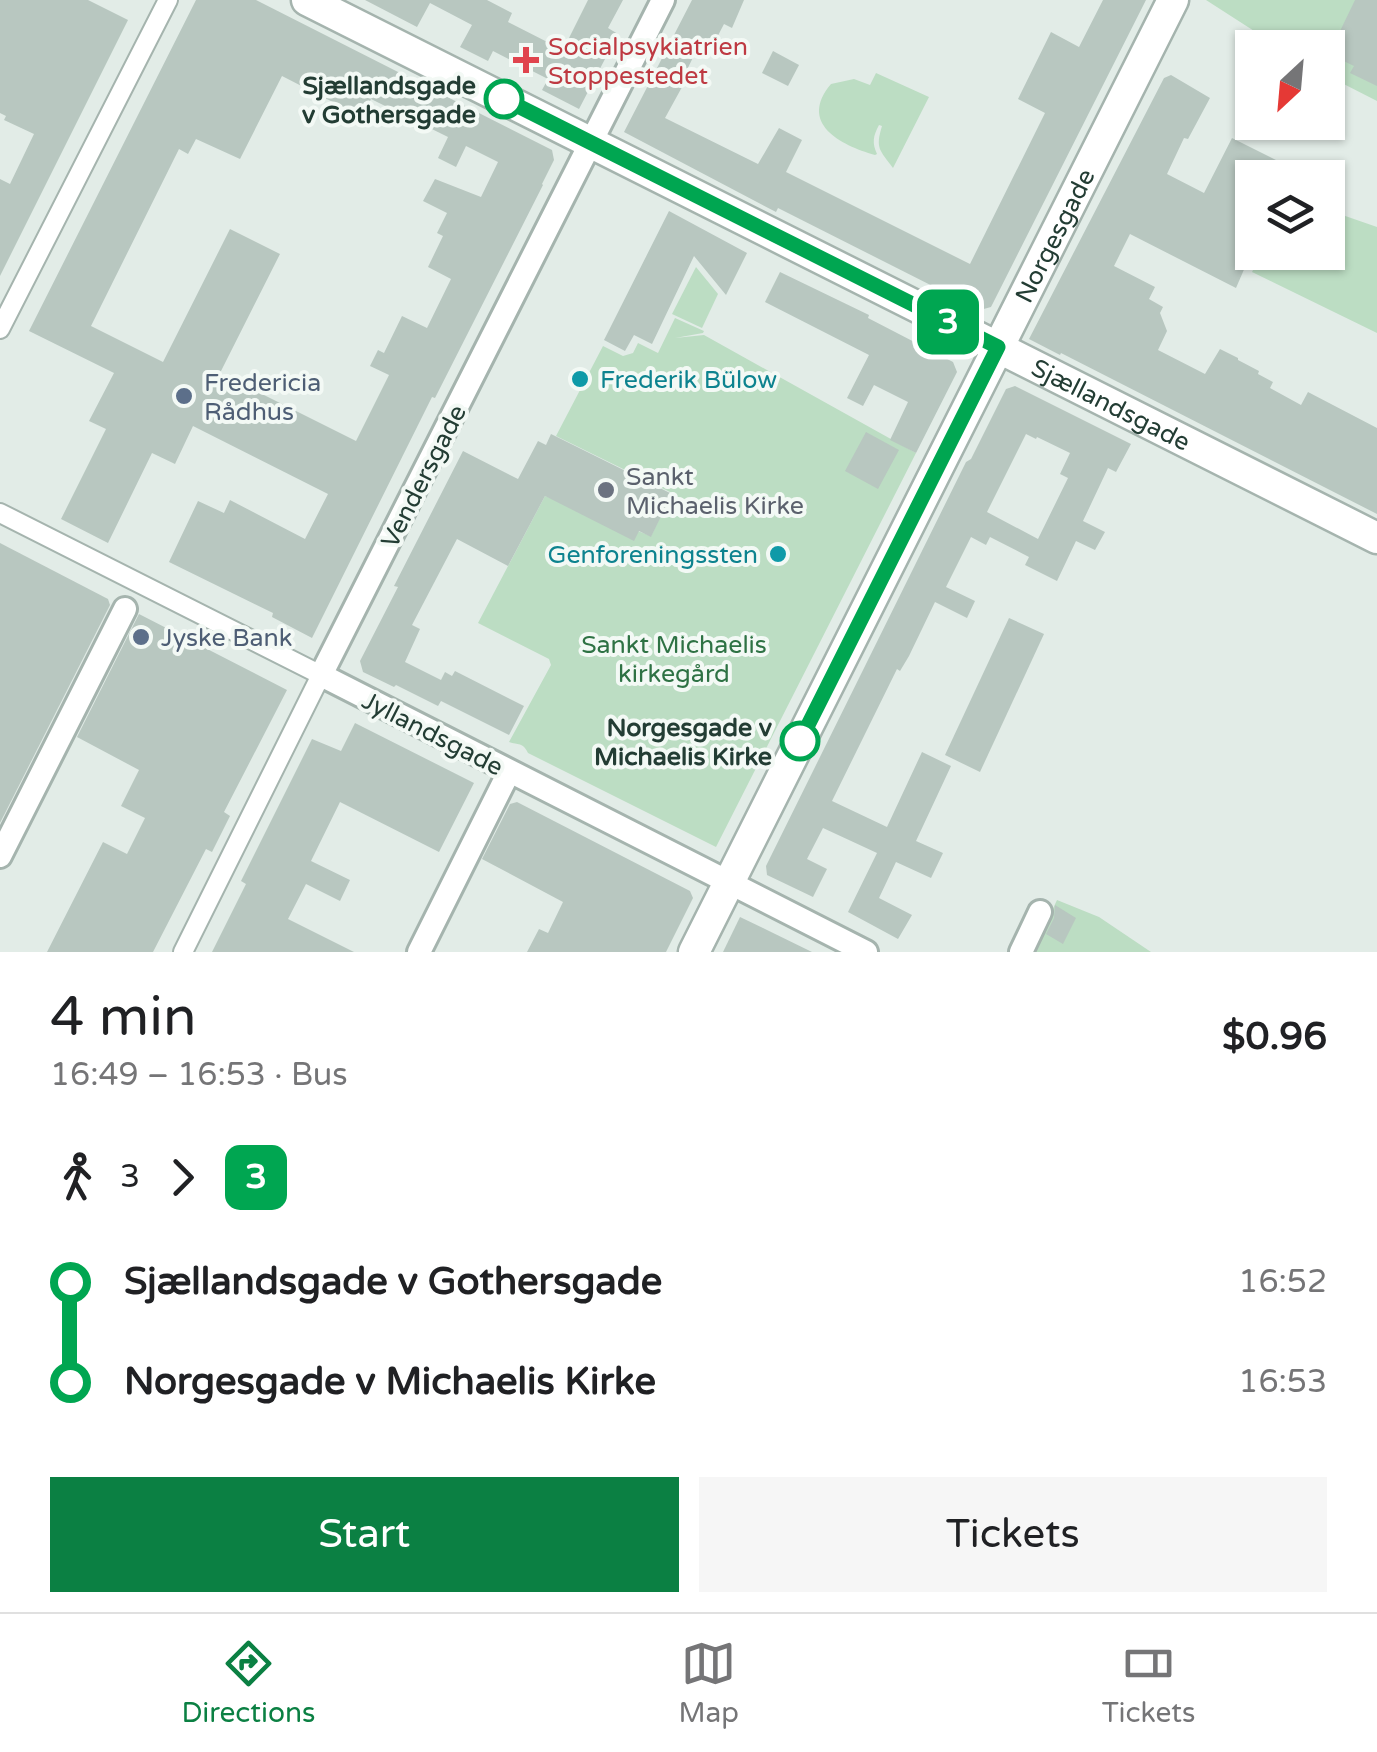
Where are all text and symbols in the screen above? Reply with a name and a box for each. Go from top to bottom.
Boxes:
north arrow [1235,30,1345,140]
map controls [1235,30,1345,270]
place label: Socialpsykiatrien Stoppestedet [548,32,748,91]
marker: Socialpsykiatrien Stoppestedet [513,47,539,73]
place label: Sjællandsgade v Gothersgade [302,71,476,130]
marker: Sjællandsgade v Gothersgade [485,80,523,118]
button: layers [1235,160,1345,270]
street label: Norgesgade [1009,164,1102,308]
line badge: 3 [916,290,980,354]
text: 3 [937,301,959,343]
street label: Sjællandsgade [1026,353,1195,458]
place label: Frederik Bülow [600,365,777,395]
place label: Fredericia Rådhus [204,368,321,427]
marker: Frederik Bülow [569,368,591,390]
marker: Fredericia Rådhus [173,385,195,407]
street label: Vendersgade [375,400,473,553]
place label: Sankt Michaelis Kirke [626,462,804,521]
marker: Sankt Michaelis Kirke [595,479,617,501]
place label: Genforeningssten [548,540,758,570]
marker: Genforeningssten [767,543,789,565]
place label: Jyske Bank [161,623,292,653]
marker: Jyske Bank [130,626,152,648]
park label: Sankt Michaelis kirkegård [581,630,767,689]
street label: Jyllandsgade [357,685,508,782]
place label: Norgesgade v Michaelis Kirke [594,713,773,772]
marker: Norgesgade v Michaelis Kirke [781,722,819,760]
text: 4 min [50,985,197,1051]
text: $0.96 [1222,1014,1327,1060]
text: 16:49 – 16:53 · Bus [50,1056,348,1094]
icon: walk [50,1150,105,1205]
icon: forward [155,1150,210,1205]
text: 3 [245,1156,267,1198]
text: 3 [120,1158,140,1196]
text: Sjællandsgade v Gothersgade [124,1259,662,1305]
text: 16:52 [1238,1263,1327,1301]
text: Norgesgade v Michaelis Kirke [124,1359,656,1405]
text: 16:53 [1238,1363,1327,1401]
button: Start [50,1477,679,1592]
button: Tickets [699,1477,1327,1592]
tab: Directions [181,1636,315,1730]
tab: Map [678,1636,739,1730]
tab: Tickets [1102,1636,1195,1730]

